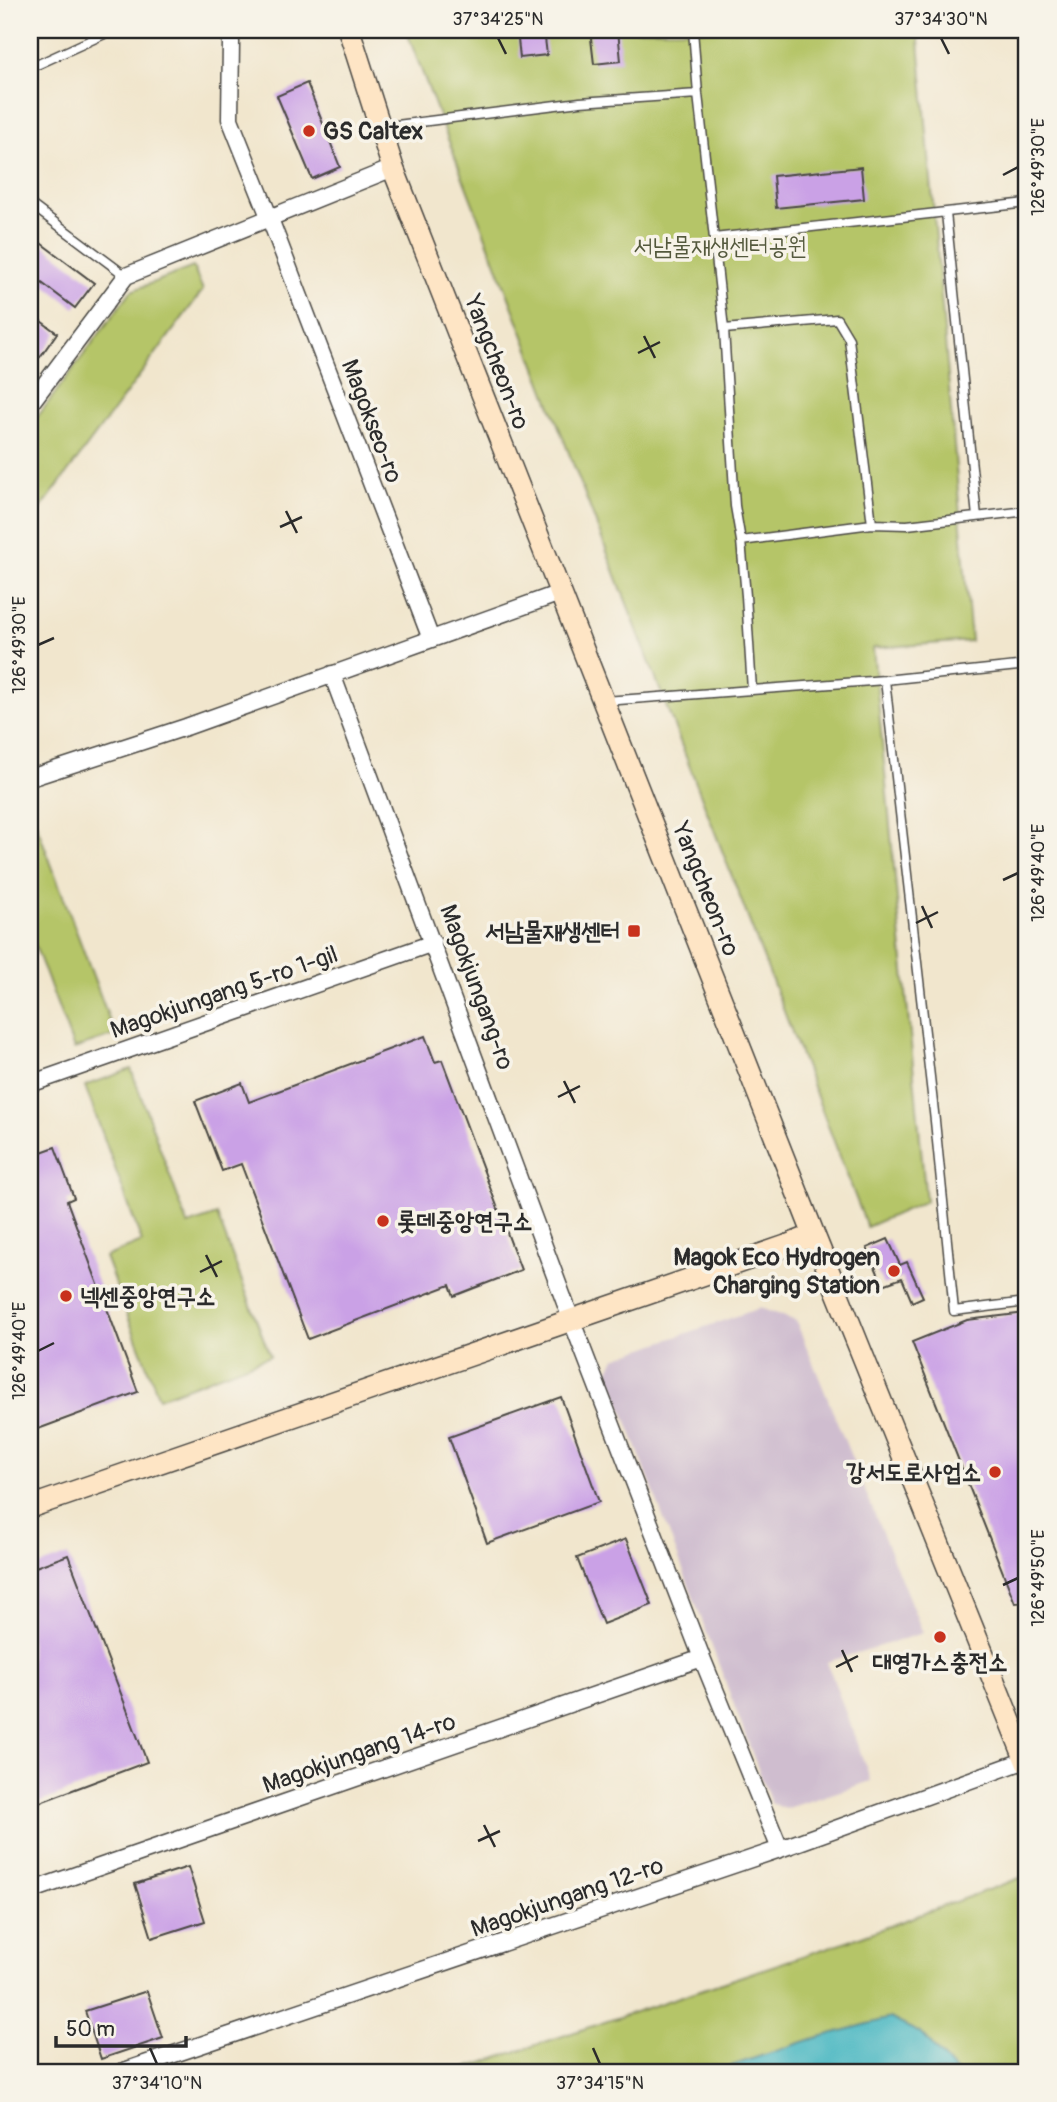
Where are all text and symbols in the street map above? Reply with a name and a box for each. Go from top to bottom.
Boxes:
text: 37°34'25"N [453,8,543,31]
text: 37°34'30"N [894,8,988,31]
place label: GS Caltex [323,117,423,146]
text: 126°49'30"E [1027,118,1050,216]
marker: GS Caltex [301,123,317,139]
park label: 서남물재생센터공원 [633,232,807,261]
street label: Yangcheon-ro [457,290,536,434]
street label: Magokseo-ro [335,355,408,487]
text: 126°49'30"E [8,596,31,694]
street label: Yangcheon-ro [665,817,746,960]
text: 126°49'40"E [1027,824,1050,922]
street label: Magokjungang-ro [433,901,520,1074]
place label: 서남물재생센터 [485,917,620,946]
marker: 서남물재생센터 [626,923,642,939]
street label: Magokjungang 5-ro 1-gil [107,940,342,1045]
place label: 롯데중앙연구소 [397,1207,532,1236]
marker: 롯데중앙연구소 [375,1213,391,1229]
place label: Magok Eco Hydrogen Charging Station [673,1243,880,1300]
marker: Magok Eco Hydrogen Charging Station [886,1263,902,1279]
place label: 넥센중앙연구소 [80,1282,215,1311]
marker: 넥센중앙연구소 [58,1288,74,1304]
text: 126°49'40"E [8,1302,31,1400]
place label: 강서도로사업소 [846,1458,981,1487]
marker: 강서도로사업소 [987,1464,1003,1480]
text: 126°49'50"E [1027,1529,1050,1627]
marker: 대영가스충전소 [932,1629,948,1645]
place label: 대영가스충전소 [872,1648,1008,1677]
street label: Magokjungang 14-ro [259,1707,459,1800]
street label: Magokjungang 12-ro [467,1851,667,1944]
scale bar [56,2004,186,2048]
text: 50 m [66,2016,115,2043]
text: 37°34'10"N [112,2072,202,2095]
text: 37°34'15"N [556,2072,644,2095]

